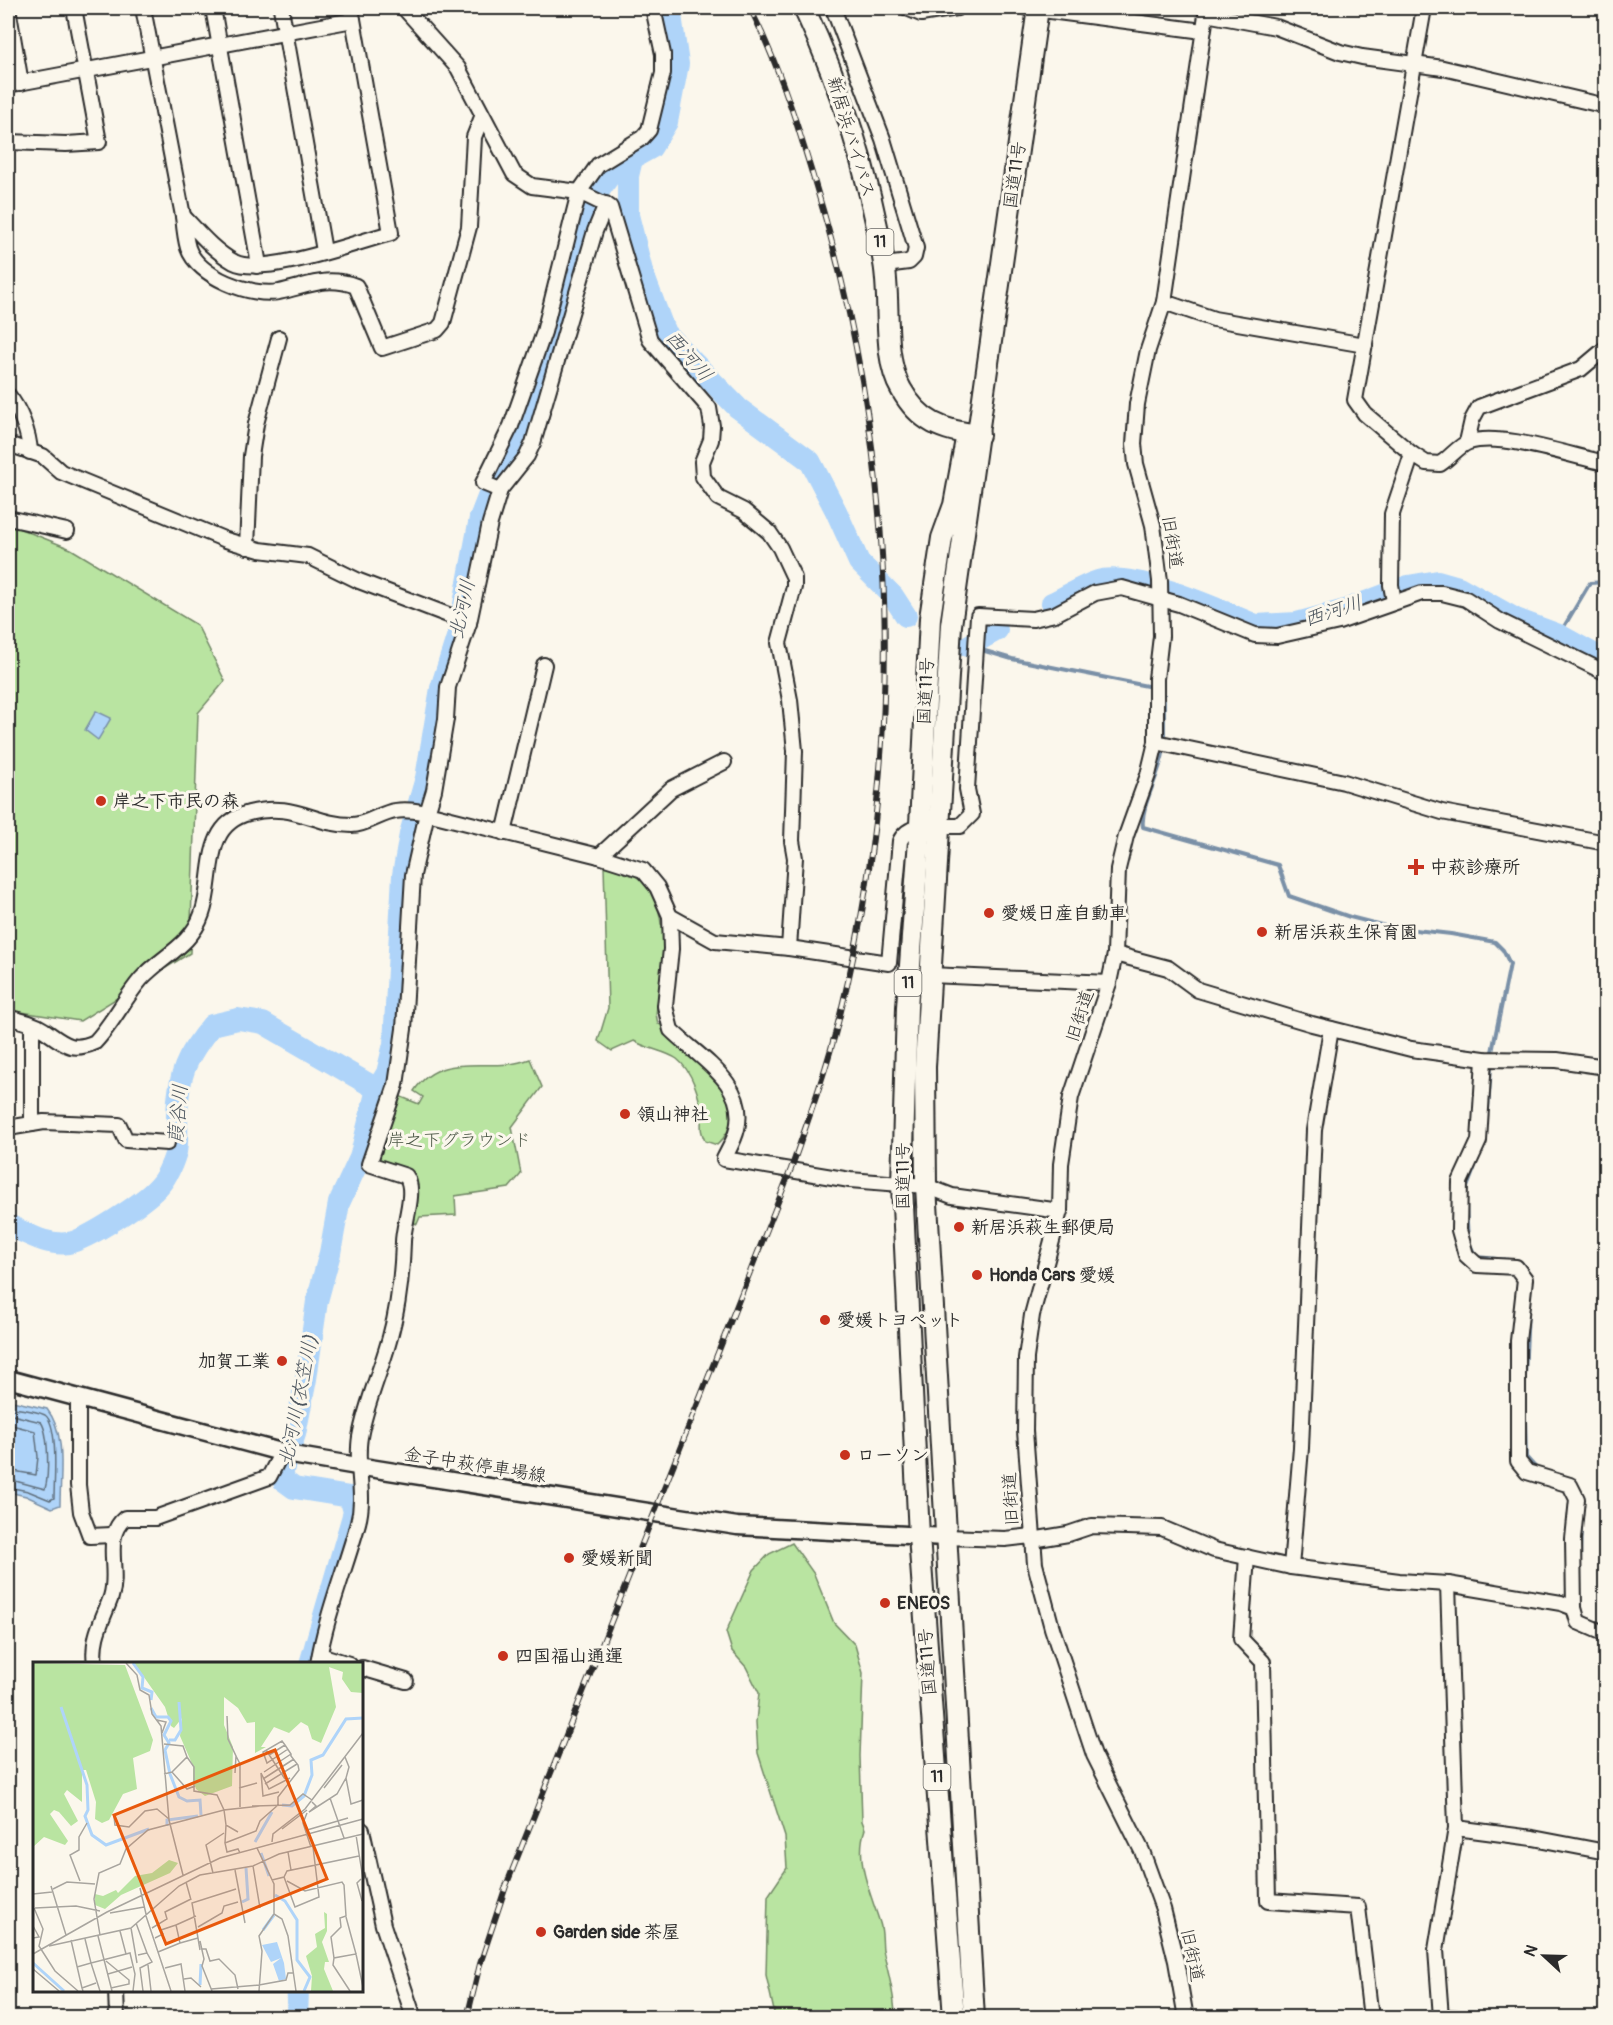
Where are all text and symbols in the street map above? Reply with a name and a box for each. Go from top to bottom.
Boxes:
street label: 新居浜バイパス [822,74,880,200]
street label: 国道11号 [999,140,1031,210]
road number: 11 [866,229,894,255]
water label: 西河川 [660,325,718,387]
street label: 旧街道 [1156,514,1188,570]
water label: 北河川 [444,577,480,641]
water label: 西河川 [1301,590,1365,632]
street label: 国道11号 [913,656,939,726]
place label: 岸之下市民の森 [113,790,239,813]
marker: 岸之下市民の森 [94,794,108,808]
place label: 中萩診療所 [1430,856,1520,879]
marker: 中萩診療所 [1407,858,1425,876]
place label: 愛媛日産自動車 [1001,902,1127,925]
marker: 愛媛日産自動車 [982,906,996,920]
place label: 新居浜萩生保育園 [1274,921,1418,944]
marker: 新居浜萩生保育園 [1255,925,1269,939]
road number: 11 [894,970,922,996]
street label: 旧街道 [1061,987,1099,1045]
water label: 葭谷川 [163,1083,193,1145]
place label: 領山神社 [637,1103,709,1126]
marker: 領山神社 [618,1107,632,1121]
park label: 岸之下グラウンド [387,1129,531,1152]
street label: 国道11号 [892,1142,915,1210]
place label: 新居浜萩生郵便局 [971,1216,1115,1239]
marker: 新居浜萩生郵便局 [952,1220,966,1234]
place label: Honda Cars 愛媛 [989,1264,1115,1287]
marker: Honda Cars 愛媛 [970,1268,984,1282]
place label: 愛媛トヨペット [837,1309,963,1332]
marker: 愛媛トヨペット [818,1313,832,1327]
water label: 北河川(衣笠川) [273,1333,323,1469]
place label: 加賀工業 [198,1350,270,1373]
marker: 加賀工業 [275,1354,289,1368]
street label: 金子中萩停車場線 [402,1442,548,1488]
place label: ローソン [857,1444,929,1467]
marker: ローソン [838,1448,852,1462]
street label: 旧街道 [998,1471,1024,1527]
place label: 愛媛新聞 [581,1547,653,1570]
marker: 愛媛新聞 [562,1551,576,1565]
place label: ENEOS [897,1592,950,1615]
marker: ENEOS [878,1596,892,1610]
street label: 国道11号 [914,1627,942,1697]
place label: 四国福山通運 [515,1645,623,1668]
marker: 四国福山通運 [496,1649,510,1663]
inset map [33,1662,363,1992]
road number: 11 [924,1764,950,1790]
place label: Garden side 茶屋 [553,1921,680,1944]
marker: Garden side 茶屋 [534,1925,548,1939]
street label: 旧街道 [1175,1926,1209,1984]
north arrow [1514,1926,1574,1986]
text: N [1520,1942,1542,1960]

